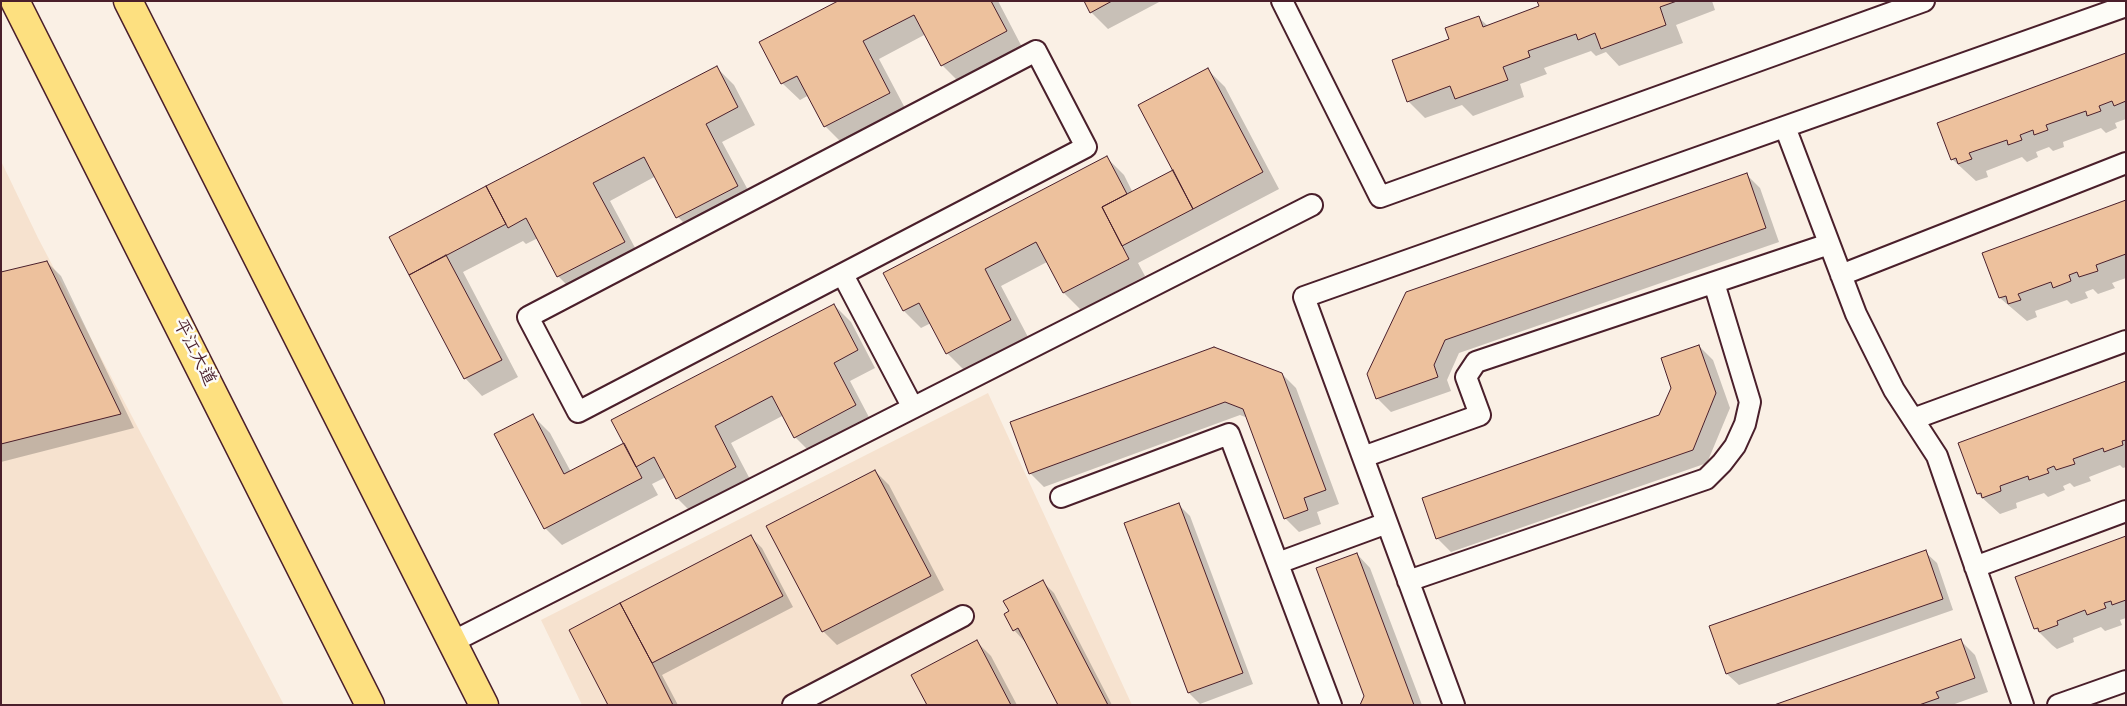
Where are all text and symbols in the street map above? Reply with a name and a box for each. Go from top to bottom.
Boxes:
street label: 平江大道 [167,316,219,390]

